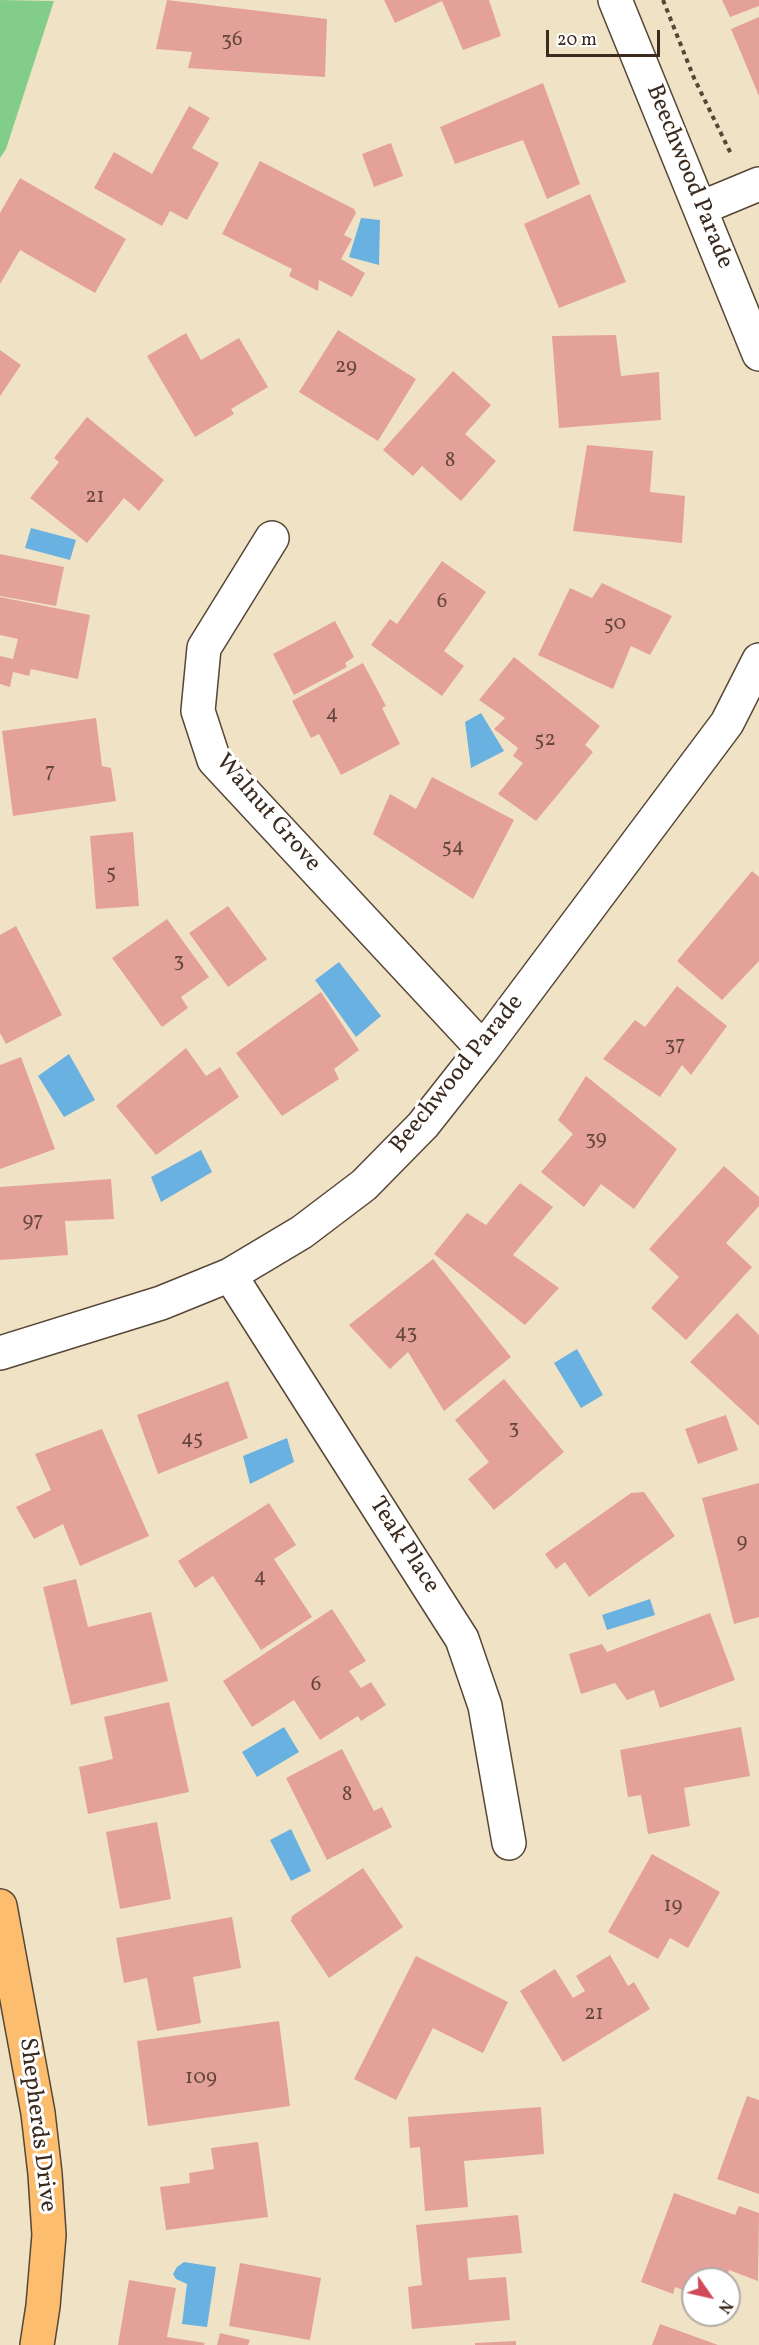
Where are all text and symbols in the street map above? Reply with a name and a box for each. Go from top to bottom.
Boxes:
scale bar [549,18,663,56]
house number: 36 [221,28,243,54]
text: 20 m [557,28,597,53]
street label: Beechwood Parade [638,81,738,273]
house number: 29 [335,355,357,381]
house number: 8 [445,449,455,475]
house number: 21 [85,485,105,511]
house number: 6 [437,590,447,616]
house number: 50 [604,612,626,638]
house number: 4 [326,702,338,728]
house number: 52 [534,728,556,754]
street label: Walnut Grove [208,749,326,879]
house number: 7 [45,760,55,786]
house number: 54 [442,835,464,861]
house number: 5 [106,861,116,887]
house number: 3 [174,949,184,975]
street label: Beechwood Parade [385,990,531,1160]
house number: 37 [665,1033,685,1059]
house number: 39 [585,1127,607,1153]
house number: 97 [22,1209,44,1235]
house number: 43 [395,1321,417,1347]
house number: 3 [509,1416,519,1442]
house number: 45 [181,1427,203,1453]
street label: Teak Place [361,1493,445,1599]
house number: 9 [737,1530,747,1556]
house number: 4 [254,1565,266,1591]
house number: 6 [311,1673,321,1699]
house number: 8 [342,1783,352,1809]
house number: 19 [663,1894,683,1920]
house number: 21 [584,2002,604,2028]
street label: Shepherds Drive [11,2036,61,2214]
house number: 109 [185,2066,217,2092]
north arrow [681,2267,741,2327]
text: N [712,2295,737,2317]

